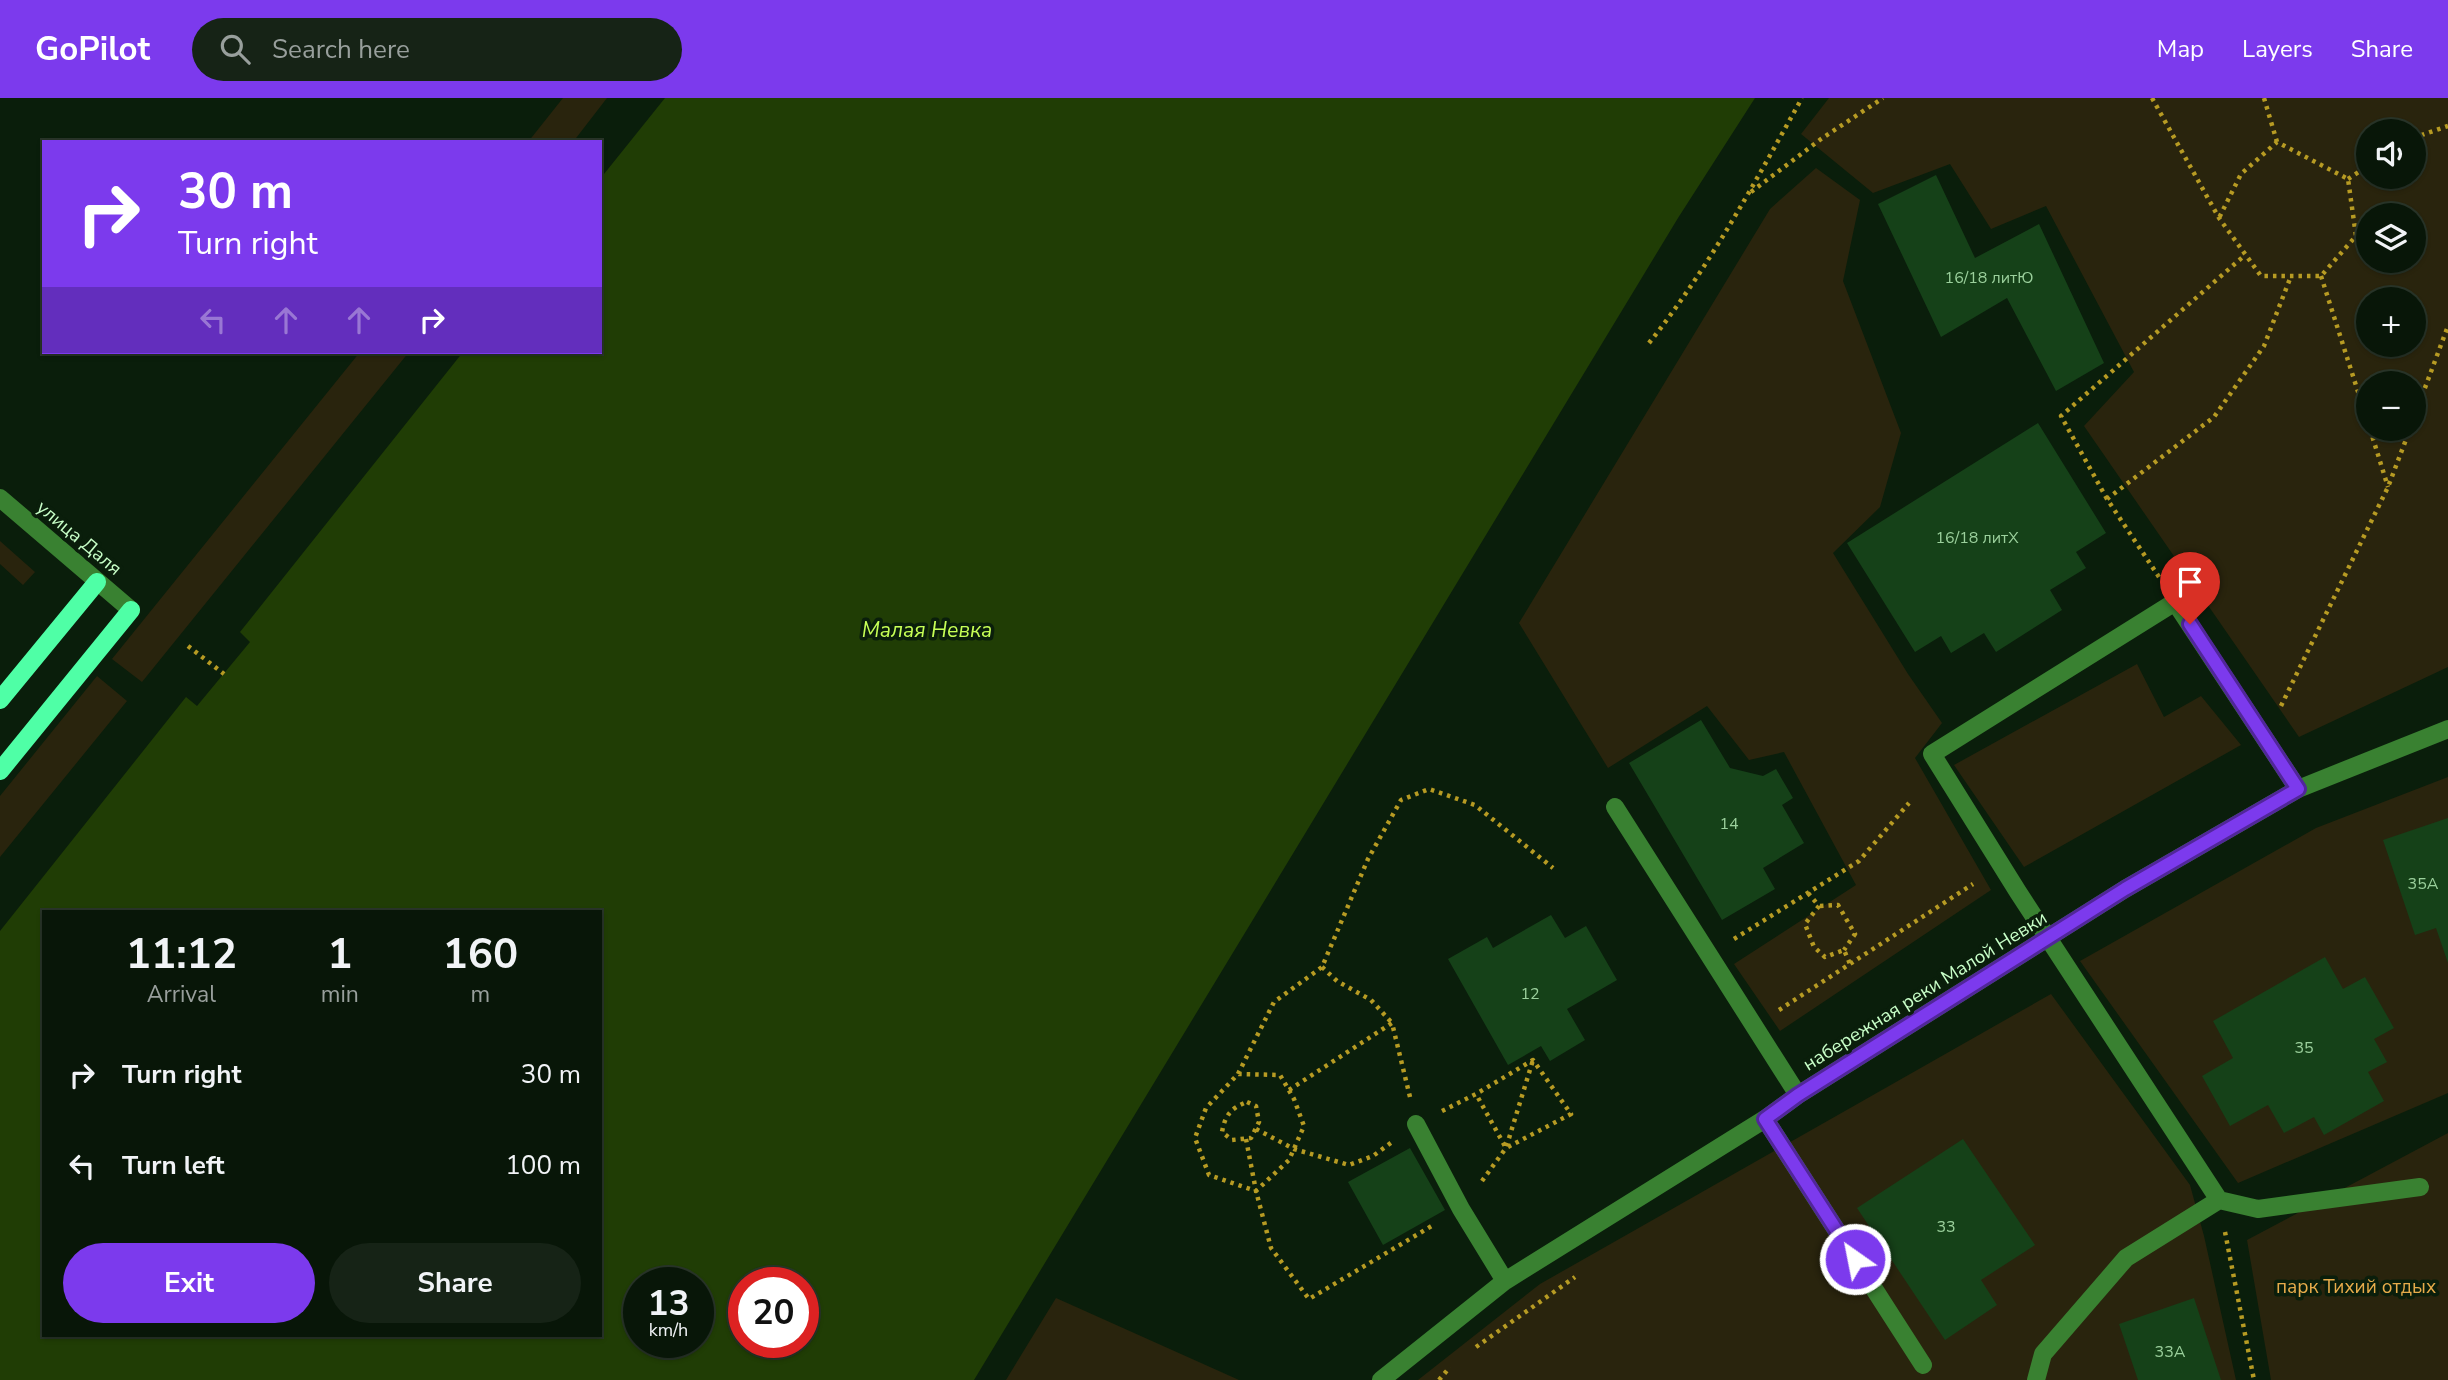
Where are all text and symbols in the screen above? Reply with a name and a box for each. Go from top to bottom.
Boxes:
search box [192,18,682,81]
text: GoPilot [35,27,150,72]
icon: search [216,30,254,68]
text: Search here [272,32,410,67]
text: Map [2157,33,2204,65]
text: Layers [2242,33,2313,65]
text: Share [2351,33,2413,65]
map controls [2356,119,2426,441]
button: sound [2356,119,2426,189]
text: 30 m [178,158,293,225]
icon: right [63,168,154,259]
button: layers [2356,203,2426,273]
text: Turn right [178,222,318,265]
house number: 16/18 литЮ [1945,267,2033,289]
button: + [2356,287,2426,357]
icon: left [194,301,232,339]
icon: ahead [267,301,305,339]
icon: ahead [340,301,378,339]
icon: right [413,301,451,339]
button: − [2356,371,2426,441]
street label: улица Даля [31,495,127,581]
house number: 16/18 литХ [1935,527,2019,549]
pin [2160,552,2220,624]
icon: arrive [2171,563,2209,601]
water label: Малая Невка [862,616,992,644]
house number: 14 [1719,813,1739,835]
house number: 35А [2408,873,2439,895]
street label: набережная реки Малой Невки [1798,905,2052,1077]
text: 11:12 [126,926,237,983]
text: 1 [327,926,352,983]
text: 160 [443,926,518,983]
text: Arrival [147,979,216,1010]
text: min [321,979,359,1010]
text: m [471,979,490,1010]
house number: 12 [1520,983,1540,1005]
house number: 35 [2294,1037,2314,1059]
icon: right [63,1056,101,1094]
text: Turn right [122,1057,241,1092]
text: 30 m [521,1057,581,1092]
icon: left [63,1147,101,1185]
text: Turn left [122,1148,225,1183]
text: 100 m [505,1148,581,1183]
house number: 33 [1936,1216,1956,1238]
position arrow [1818,1222,1892,1296]
button: Exit [63,1243,315,1323]
button: Share [329,1243,581,1323]
speed limit sign: 20 [728,1267,819,1358]
park label: парк Тихий отдых [2276,1274,2436,1300]
text: 13 [647,1280,690,1327]
text: km/h [649,1318,688,1342]
house number: 33А [2155,1341,2186,1363]

